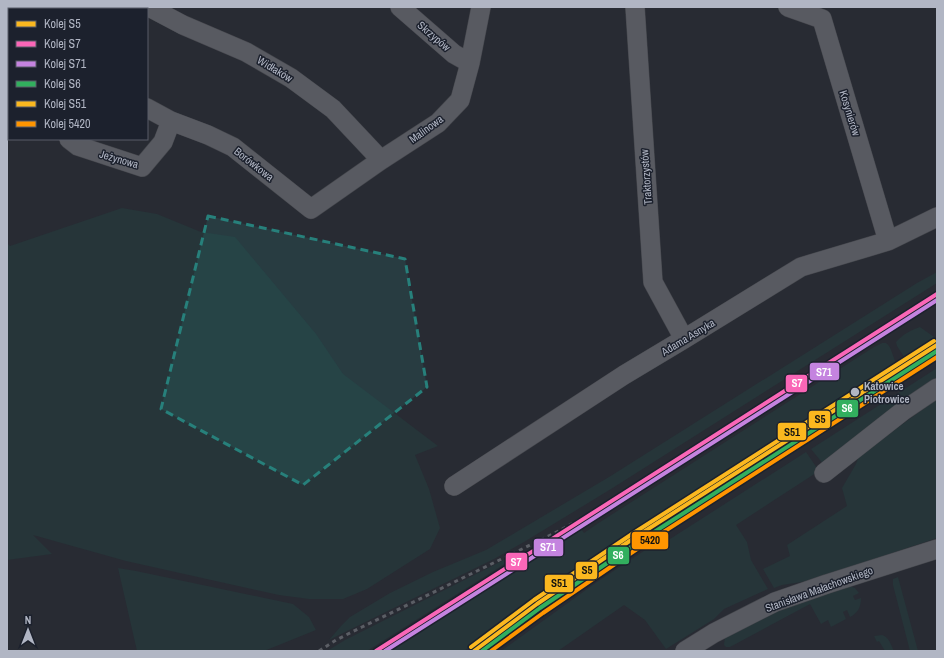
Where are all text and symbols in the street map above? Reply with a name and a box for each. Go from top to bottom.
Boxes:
legend [8,8,148,140]
text: Kolej S5 [44,16,81,32]
street label: Skrzypów [415,18,454,54]
text: Kolej S7 [44,36,81,52]
street label: Widłaków [255,53,296,85]
text: Kolej S71 [44,56,87,72]
text: Kolej S6 [44,76,81,92]
street label: Kosynierów [836,88,864,138]
text: Kolej S51 [44,96,87,112]
street label: Malinowa [406,112,446,146]
text: Kolej 5420 [44,116,91,132]
street label: Borówkowa [231,144,277,184]
street label: Jeżynowa [98,147,140,171]
street label: Traktorzystów [637,148,655,205]
street label: Adama Asnyka [658,316,717,359]
line badge: S71 [809,362,840,381]
text: S71 [816,365,832,379]
line badge: S7 [785,374,808,393]
text: S7 [791,376,803,390]
place label: Katowice Piotrowice [864,379,910,406]
marker: Katowice Piotrowice [849,386,861,398]
line badge: S6 [836,399,859,418]
text: S6 [841,401,853,415]
line badge: S5 [808,410,831,429]
text: S5 [814,412,826,426]
line badge: S51 [777,422,807,441]
text: S51 [784,425,800,439]
line badge: 5420 [631,531,669,550]
text: 5420 [640,533,660,547]
line badge: S71 [533,538,564,557]
text: S71 [540,540,556,554]
line badge: S6 [607,546,630,565]
text: S6 [612,548,624,562]
line badge: S7 [505,552,528,571]
text: S7 [510,555,522,569]
line badge: S5 [575,561,598,580]
text: S5 [581,563,593,577]
street label: Stanisława Małachowskiego [763,563,875,615]
line badge: S51 [544,574,574,593]
text: S51 [551,576,567,590]
north arrow [8,610,48,650]
text: N [25,613,31,627]

